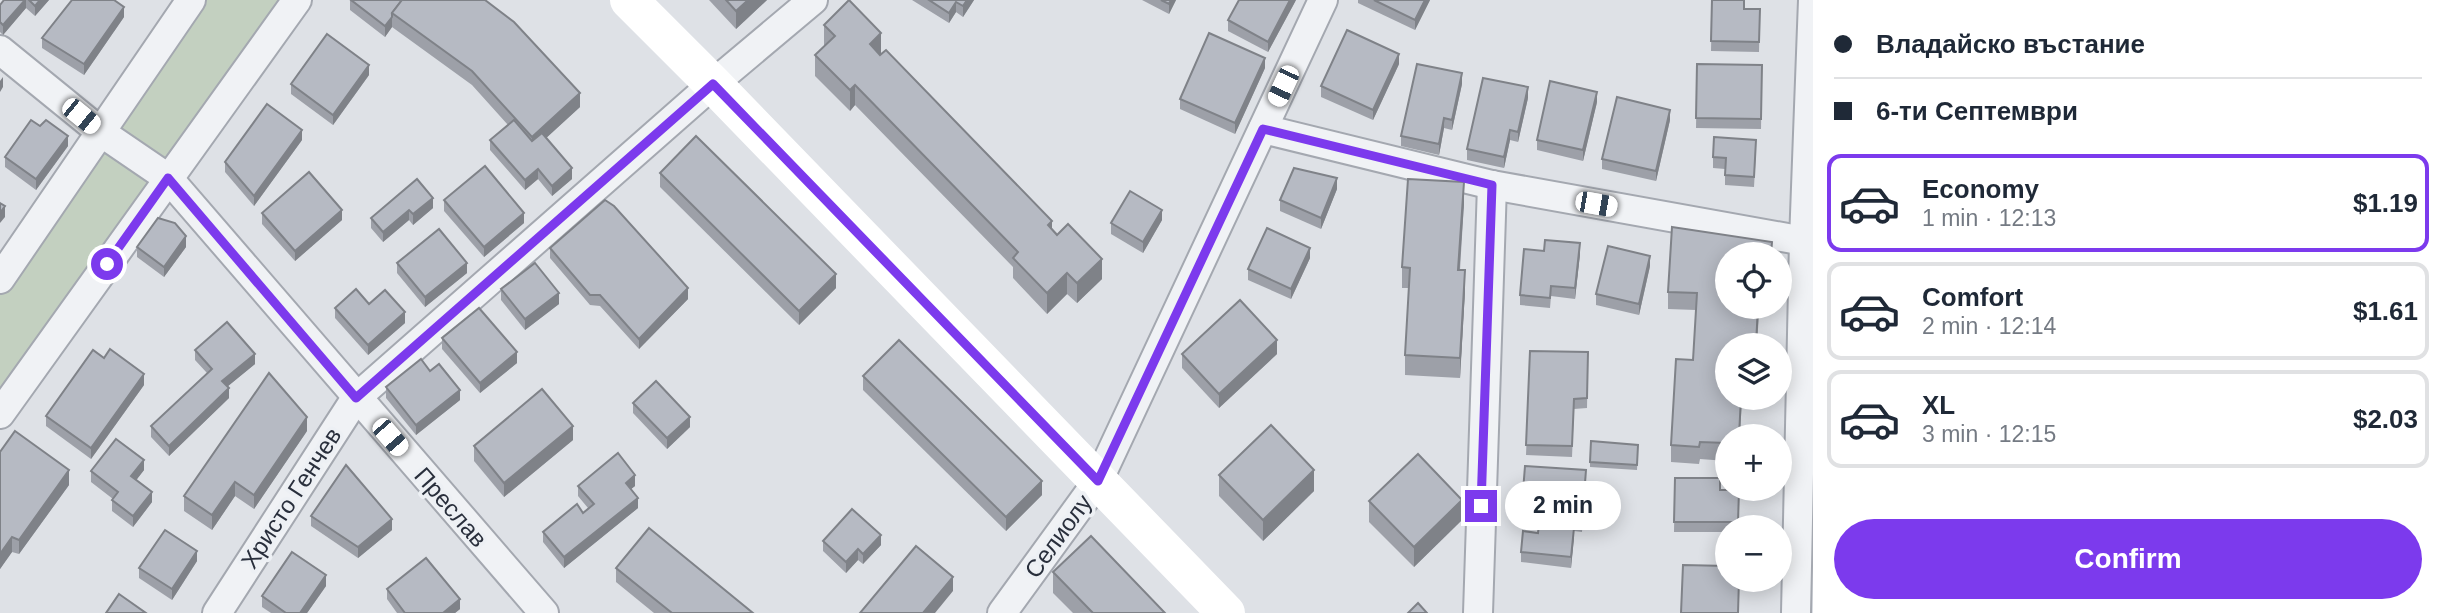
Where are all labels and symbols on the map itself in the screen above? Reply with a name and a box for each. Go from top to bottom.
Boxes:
car [1265,63,1302,109]
car [59,95,104,137]
car [1574,190,1619,218]
route start [91,248,123,280]
car [369,414,412,460]
street label: Христо Генчев [236,423,346,573]
street label: Преслав [409,462,493,552]
callout: 2 min [1506,482,1621,530]
street label: Селиолу [1019,489,1097,583]
route end [1465,490,1497,522]

